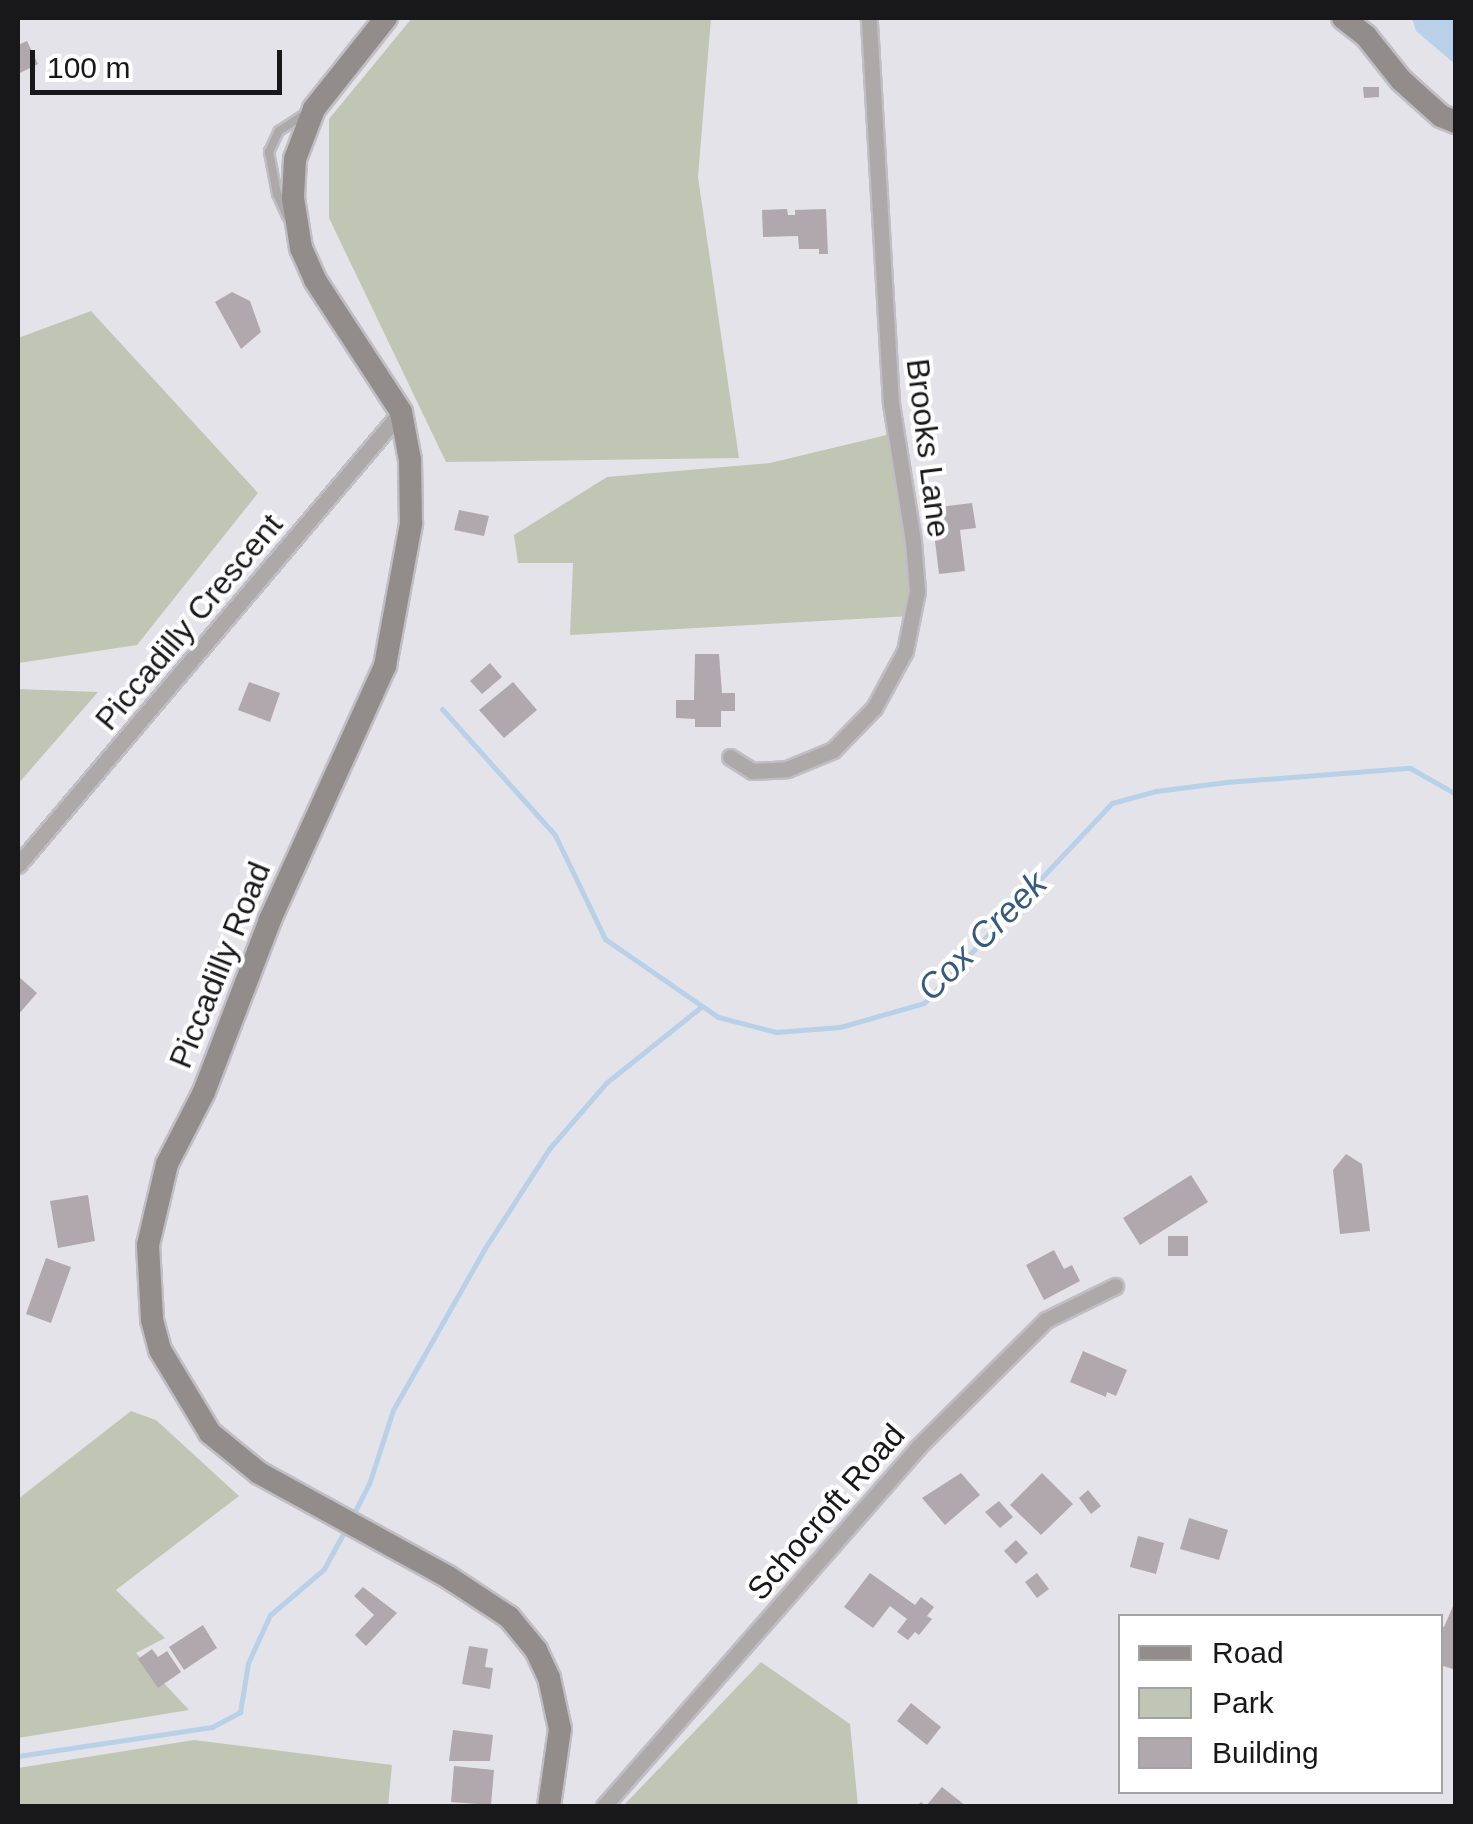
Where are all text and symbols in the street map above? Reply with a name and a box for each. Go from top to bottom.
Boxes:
scale bar [35,30,288,92]
text: 100 m [47,51,130,84]
street label: Brooks Lane [898,356,958,540]
street label: Piccadilly Crescent [87,506,291,738]
street label: Piccadilly Road [161,856,279,1074]
water label: Cox Creek [909,863,1055,1009]
street label: Schocroft Road [739,1416,913,1608]
legend [1118,1614,1443,1794]
text: Road [1212,1636,1284,1669]
text: Park [1212,1686,1274,1719]
text: Building [1212,1736,1319,1769]

